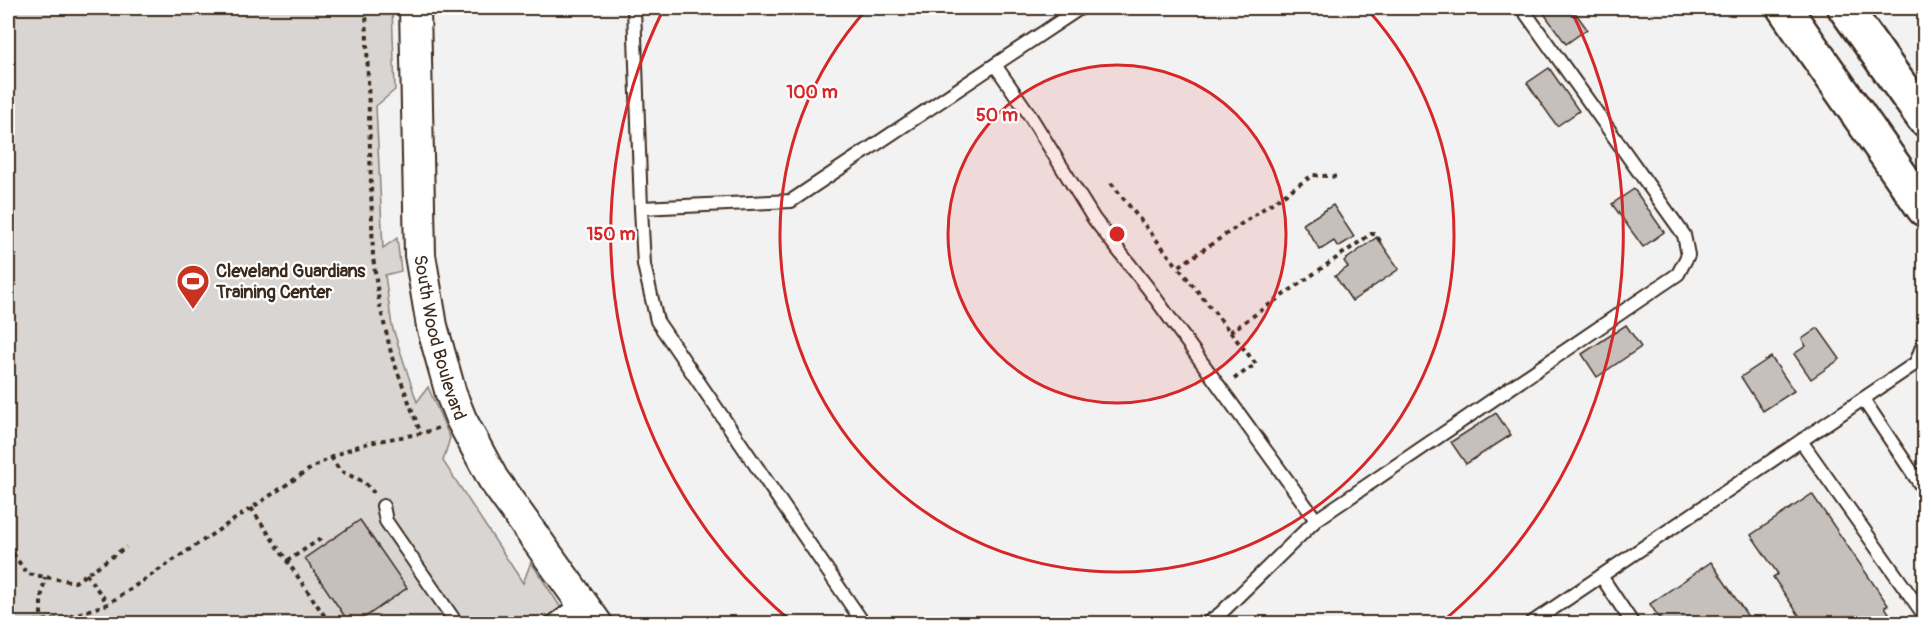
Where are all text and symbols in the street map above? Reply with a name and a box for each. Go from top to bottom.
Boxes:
text: 100 m [786,81,838,104]
text: 50 m [976,104,1018,127]
text: 150 m [587,223,636,246]
centre of rings [1107,224,1127,244]
street label: South Wood Boulevard [408,253,471,424]
place label: Cleveland Guardians Training Center [215,260,366,304]
sports icon: Cleveland Guardians Training Center [175,263,211,310]

